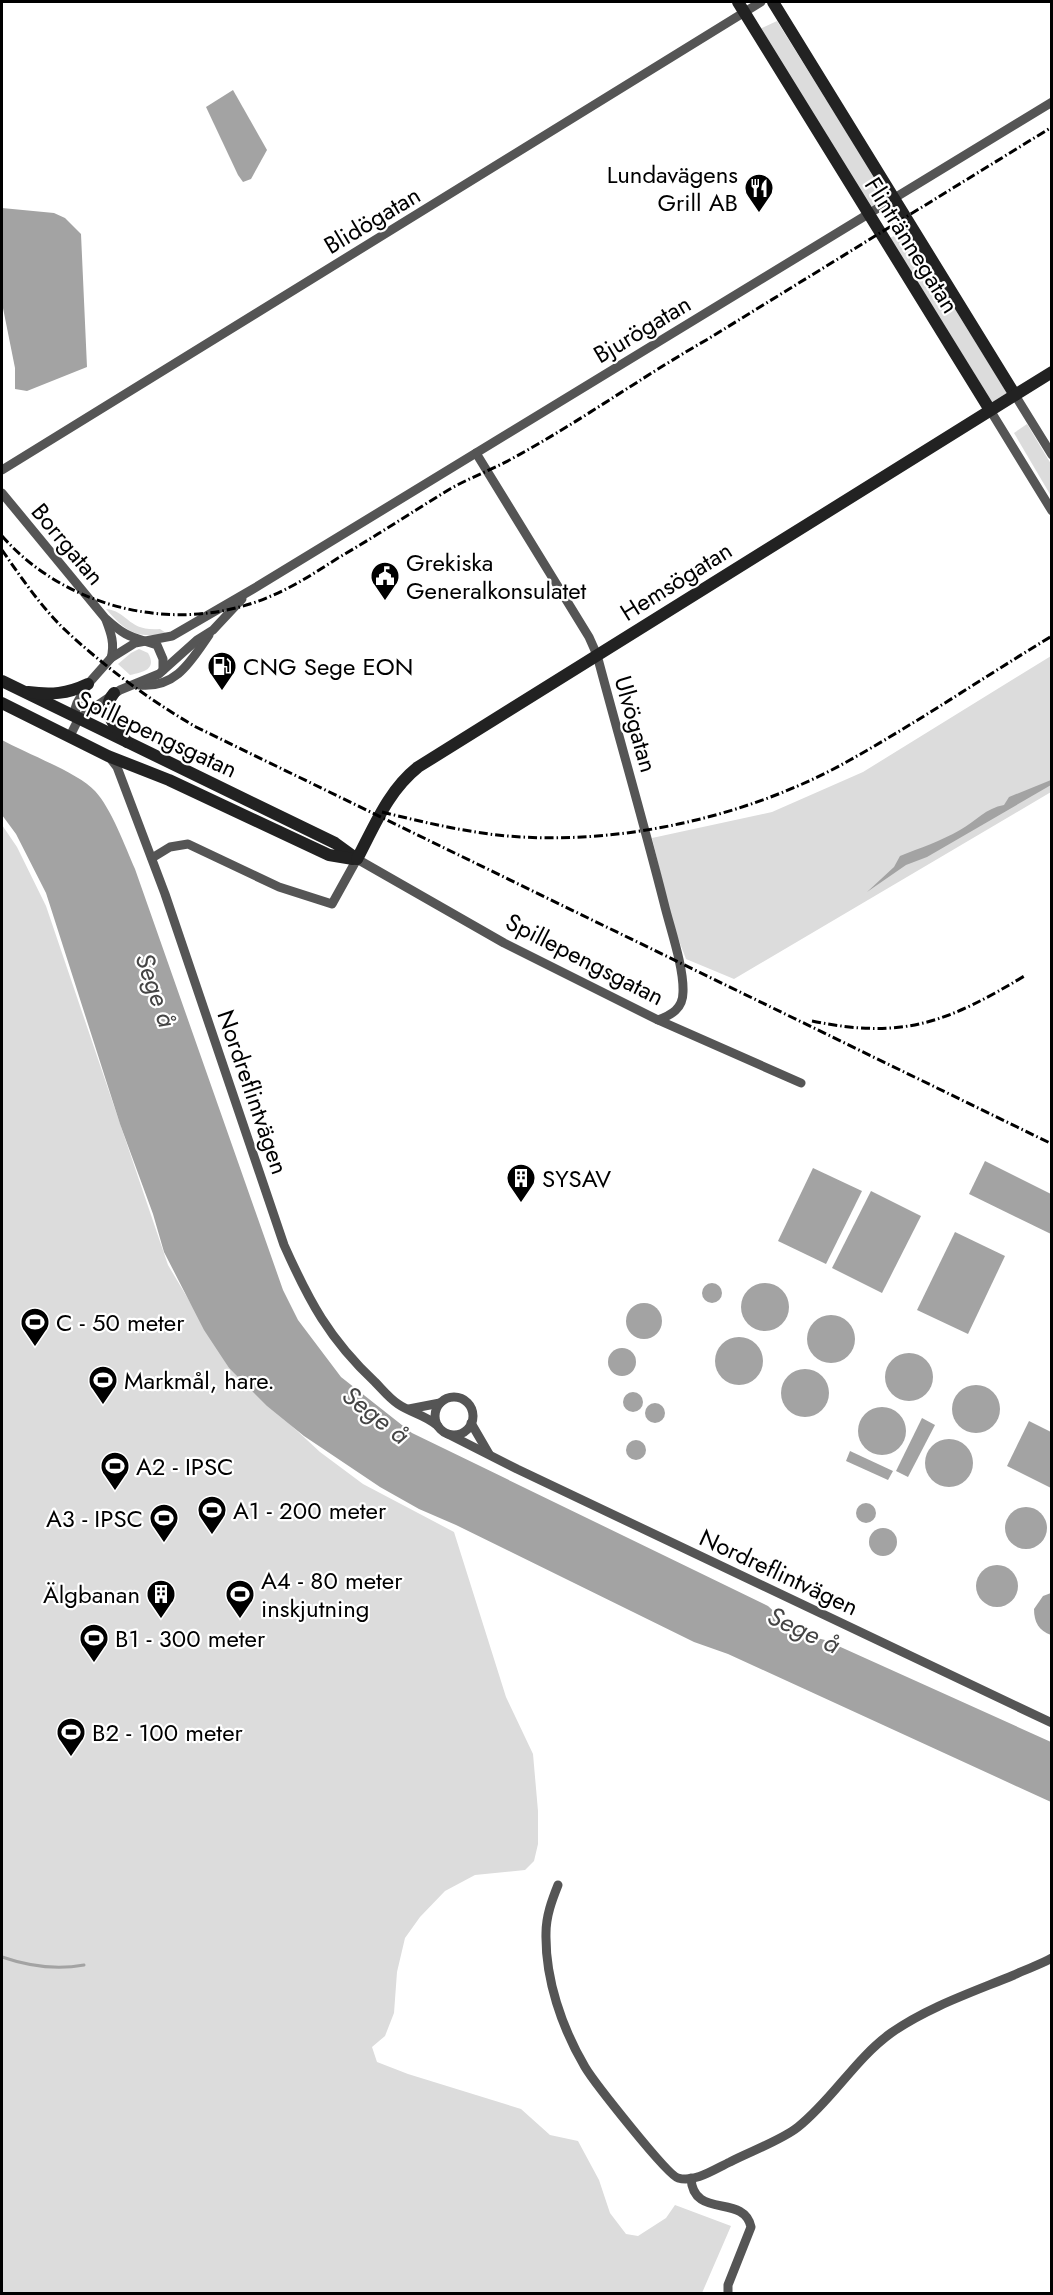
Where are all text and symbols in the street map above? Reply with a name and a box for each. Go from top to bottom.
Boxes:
place label: Lundavägens Grill AB [607,157,738,220]
street label: Flintrännegatan [856,170,968,320]
restaurant icon: Lundavägens Grill AB [743,172,775,214]
street label: Blidögatan [317,177,427,263]
street label: Bjurögatan [587,286,697,372]
street label: Borrgatan [23,495,113,593]
street label: Hemsögatan [613,533,739,629]
place label: Grekiska Generalkonsulatet [406,545,587,608]
public building icon: Grekiska Generalkonsulatet [369,560,401,602]
place label: CNG Sege EON [243,649,413,684]
fuel station icon: CNG Sege EON [206,650,238,692]
street label: Ulvögatan [606,672,666,776]
street label: Spillepengsgatan [71,681,243,787]
street label: Spillepengsgatan [500,904,670,1014]
water label: Sege å [126,948,187,1033]
street label: Nordreflintvägen [209,1005,297,1179]
place label: SYSAV [542,1161,611,1196]
building icon: SYSAV [505,1162,537,1204]
place label: C - 50 meter [56,1305,185,1340]
sports icon: C - 50 meter [19,1306,51,1348]
place label: Markmål, hare. [124,1363,275,1398]
sports icon: Markmål, hare. [87,1364,119,1406]
water label: Sege å [334,1377,418,1454]
place label: A2 - IPSC [136,1449,234,1484]
sports icon: A2 - IPSC [99,1450,131,1492]
place label: A1 - 200 meter [233,1493,387,1528]
sports icon: A1 - 200 meter [196,1494,228,1536]
place label: A3 - IPSC [46,1501,143,1536]
sports icon: A3 - IPSC [148,1502,180,1544]
street label: Nordreflintvägen [694,1520,864,1624]
place label: A4 - 80 meter inskjutning [261,1563,403,1626]
place label: Älgbanan [43,1577,140,1612]
building icon: Älgbanan [145,1578,177,1620]
sports icon: A4 - 80 meter inskjutning [224,1578,256,1620]
water label: Sege å [761,1597,847,1664]
place label: B1 - 300 meter [115,1621,266,1656]
sports icon: B1 - 300 meter [78,1622,110,1664]
place label: B2 - 100 meter [92,1715,243,1750]
sports icon: B2 - 100 meter [55,1716,87,1758]

